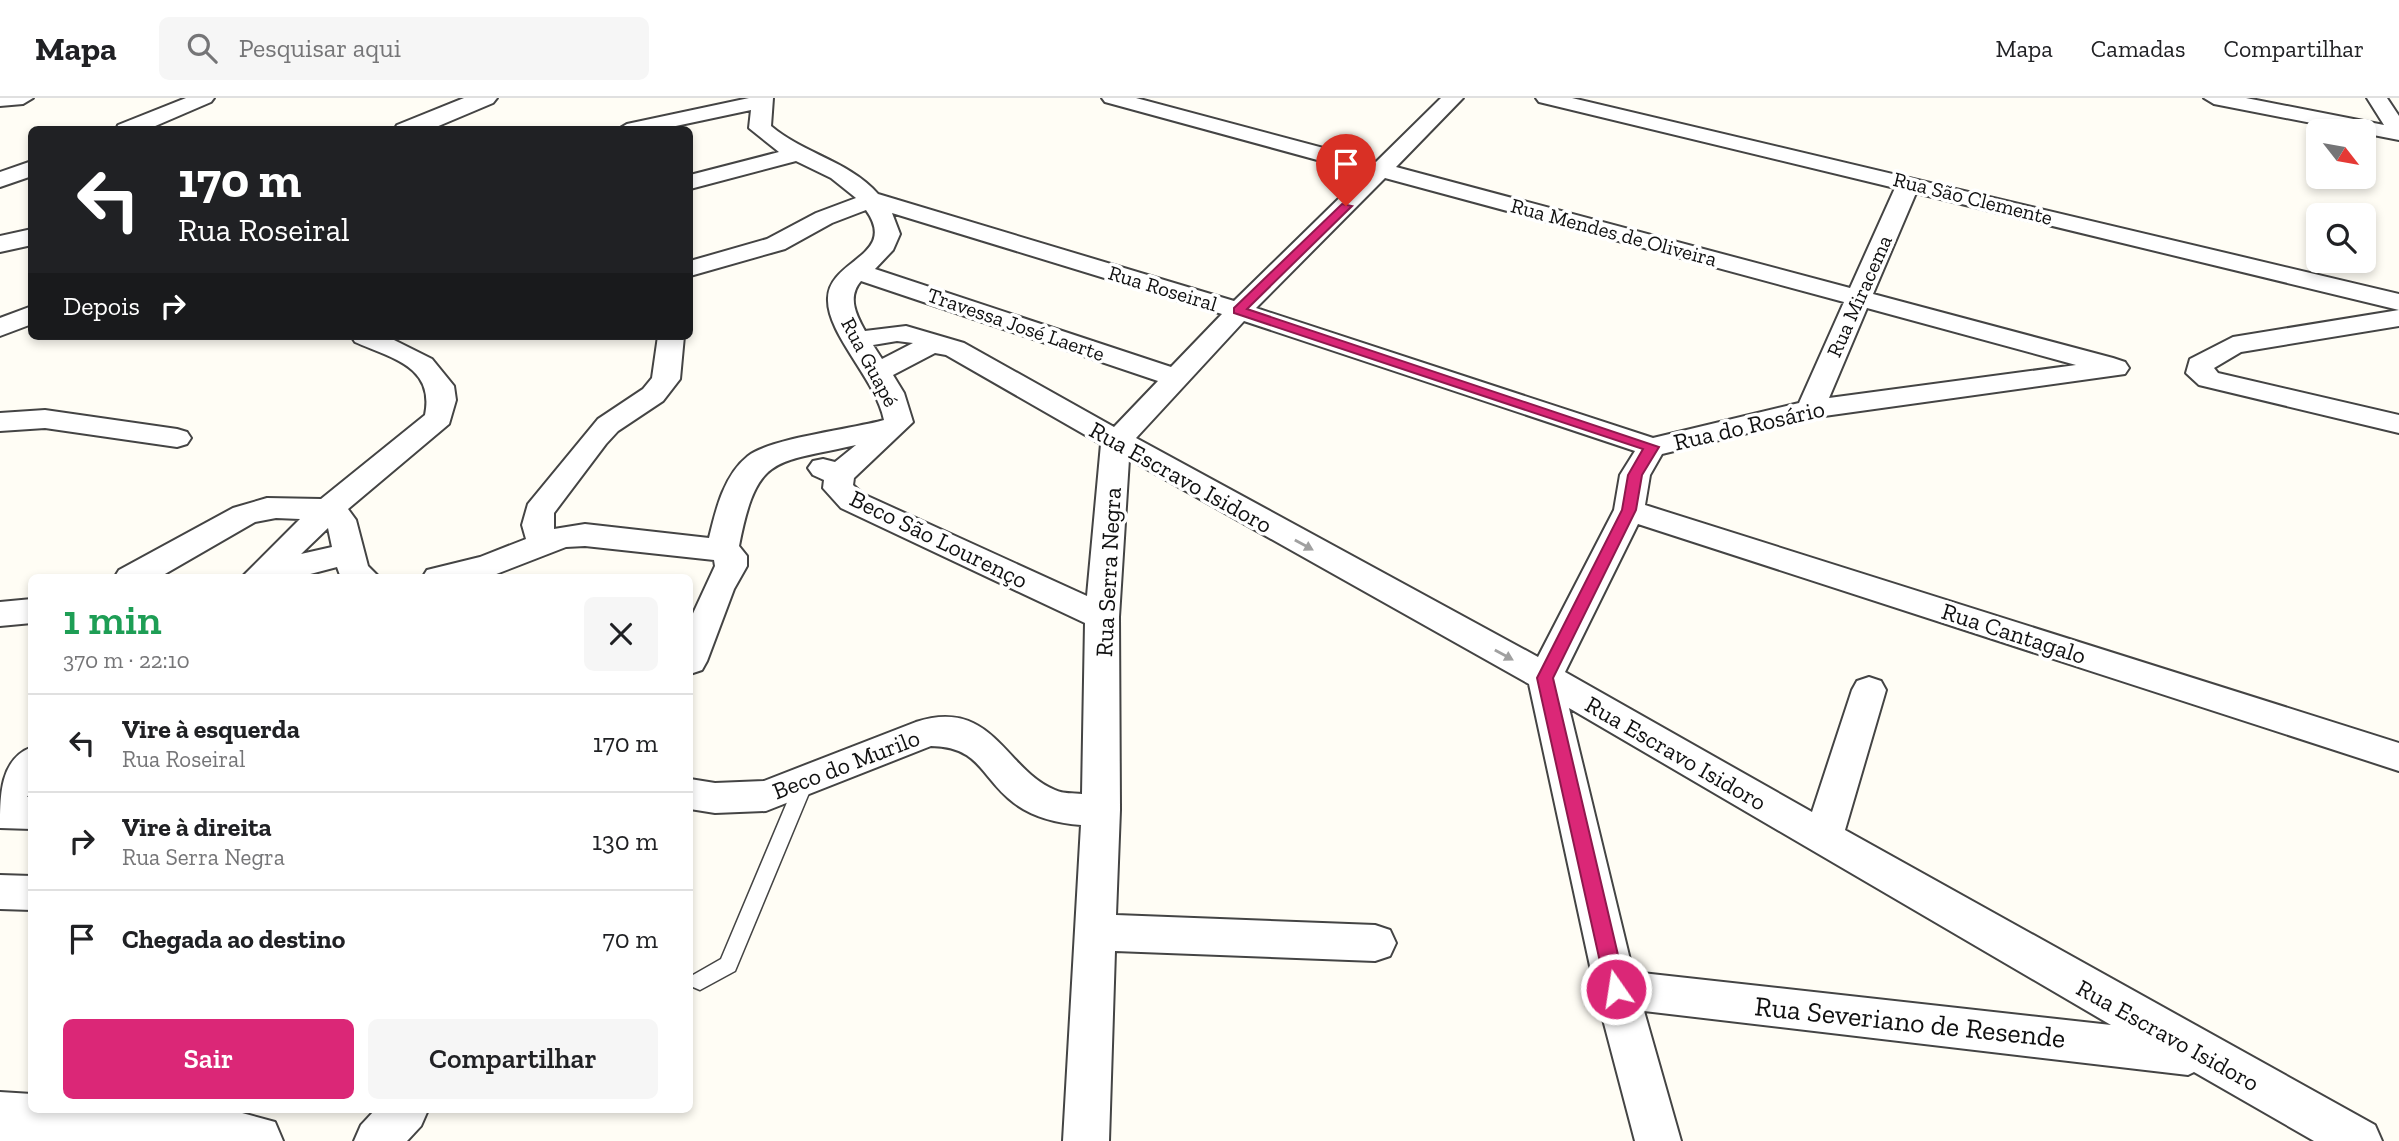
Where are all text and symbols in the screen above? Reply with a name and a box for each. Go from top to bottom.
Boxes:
search box [159,17,649,80]
text: Mapa [35,29,117,68]
icon: search [183,29,221,67]
text: Pesquisar aqui [239,32,401,64]
text: Mapa [1995,34,2053,63]
text: Camadas [2091,34,2185,63]
text: Compartilhar [2223,34,2364,63]
north arrow [2306,119,2376,189]
map controls [2306,119,2376,273]
pin [1316,134,1376,206]
icon: arrive [1327,145,1365,183]
text: 170 m [178,151,301,210]
icon: left [63,154,154,245]
street label: Rua São Clemente [1891,166,2055,230]
street label: Rua Mendes de Oliveira [1508,192,1720,272]
button: search [2306,203,2376,273]
text: Rua Roseiral [178,211,350,249]
street label: Rua Miracema [1821,231,1897,361]
street label: Rua Roseiral [1105,260,1221,317]
street label: Travessa José Laerte [924,282,1108,366]
icon: right [154,287,192,325]
text: Depois [63,290,140,322]
street label: Rua Guapé [836,313,904,411]
street label: Rua do Rosário [1671,394,1827,456]
street label: Rua Escravo Isidoro [1085,415,1277,539]
street label: Beco São Lourenço [845,483,1033,595]
street label: Rua Serra Negra [1089,486,1127,658]
one-way arrow [1295,539,1315,551]
text: 1 min [63,594,162,645]
street label: Rua Cantagalo [1938,596,2090,670]
button: close [584,597,658,671]
text: 370 m · 22:10 [63,646,190,674]
one-way arrow [1494,649,1514,661]
street label: Rua Escravo Isidoro [1580,689,1772,817]
text: Vire à esquerda [122,713,300,745]
street label: Beco do Murilo [768,723,924,805]
icon: left [63,724,101,762]
text: 170 m [593,727,658,759]
text: Rua Roseiral [122,745,245,773]
text: Vire à direita [122,811,272,843]
icon: right [63,822,101,860]
text: 130 m [592,825,658,857]
text: Rua Serra Negra [122,843,285,871]
icon: arrive [63,920,101,958]
text: Chegada ao destino [122,923,345,955]
text: 70 m [602,923,658,955]
position arrow [1579,952,1653,1026]
street label: Rua Escravo Isidoro [2072,973,2264,1097]
street label: Rua Severiano de Resende [1753,989,2067,1055]
button: Sair [63,1019,354,1099]
button: Compartilhar [368,1019,658,1099]

